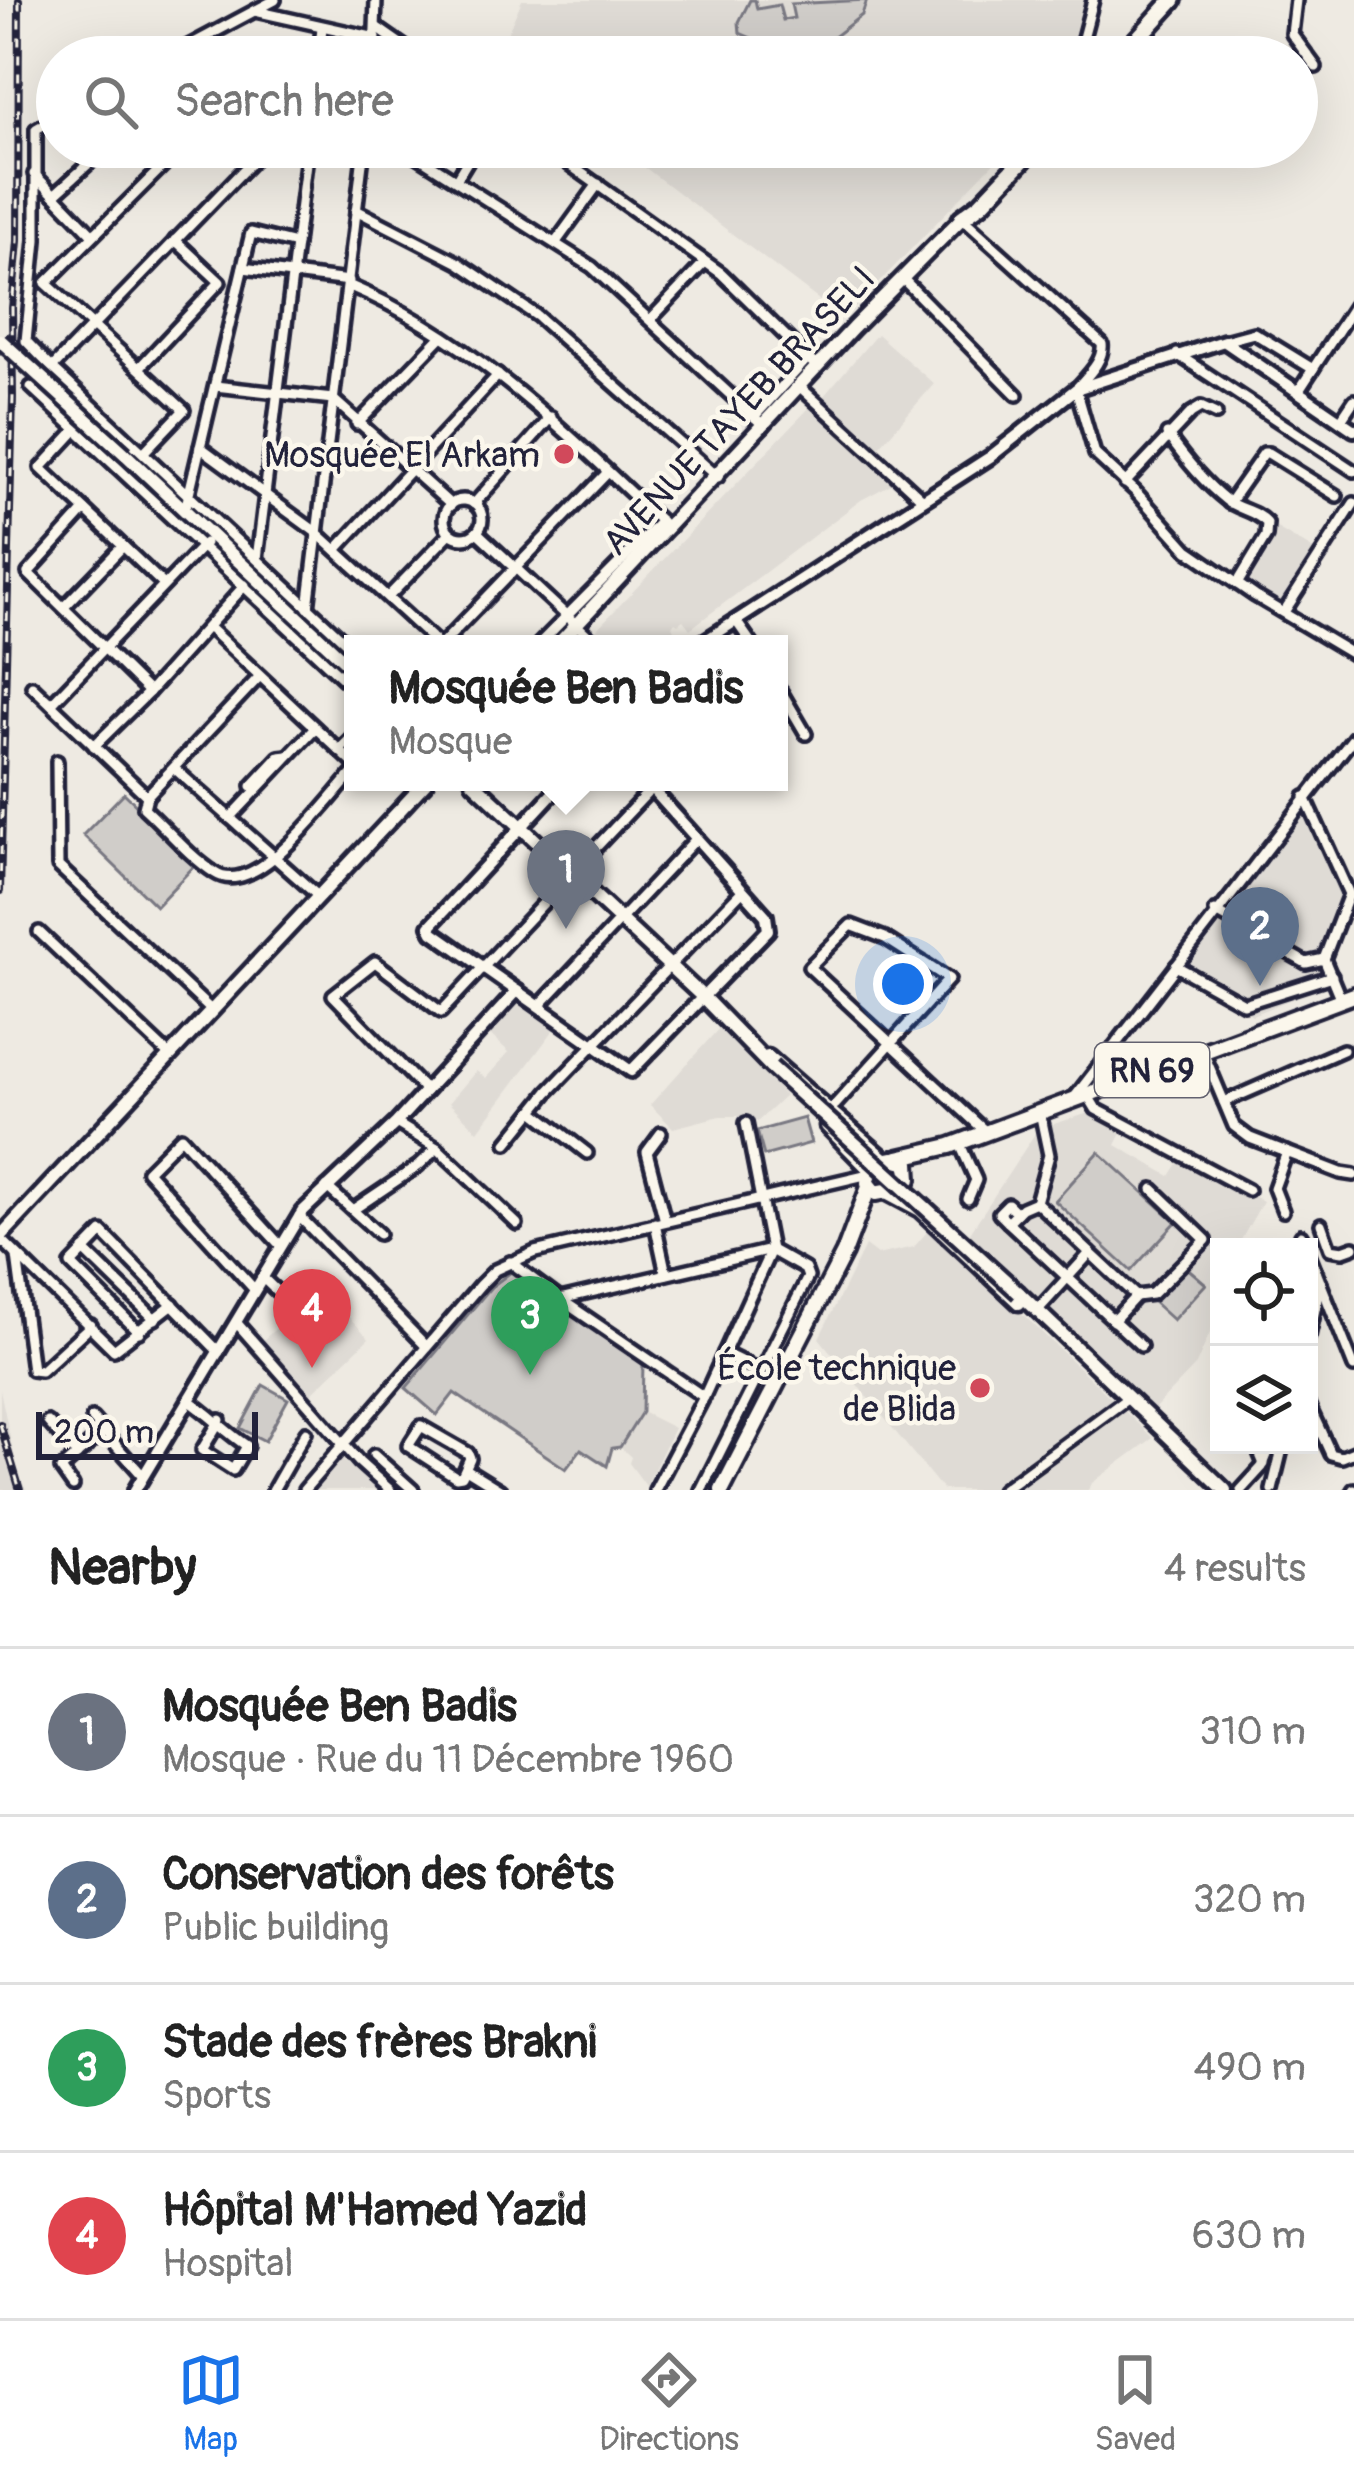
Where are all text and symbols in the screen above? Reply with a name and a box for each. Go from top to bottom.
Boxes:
search box [36,36,1318,168]
icon: search [78,69,144,135]
text: Search here [174,74,394,130]
street label: AVENUE TAYEB BRASELI [593,257,885,565]
place label: Mosquée El Arkam [264,433,540,478]
marker: Mosquée El Arkam [551,441,577,467]
popup [344,635,788,791]
text: Mosquée Ben Badis [389,661,743,717]
text: Mosque [389,717,512,766]
pin: 1 [527,830,605,929]
pin: 2 [1221,887,1299,986]
your location [873,954,933,1014]
road number: RN 69 [1095,1043,1209,1097]
map controls [1210,1238,1318,1454]
button: locate [1210,1238,1318,1346]
pin: 4 [273,1269,351,1368]
pin: 3 [491,1276,569,1375]
place label: École technique de Blida [717,1346,956,1432]
button: layers [1210,1346,1318,1454]
marker: École technique de Blida [967,1375,993,1401]
scale bar [36,1406,258,1459]
text: 200 m [54,1412,154,1453]
text: Nearby [48,1536,196,1600]
text: 4 results [1164,1544,1306,1593]
text: Mosquée Ben Badis [162,1679,517,1735]
text: 1 [79,1707,95,1756]
text: 310 m [1199,1707,1306,1756]
text: Mosque · Rue du 11 Décembre 1960 [162,1735,734,1784]
text: Conservation des forêts [162,1847,614,1903]
text: 2 [76,1875,98,1924]
text: 320 m [1193,1875,1306,1924]
text: Public building [162,1903,389,1952]
text: Stade des frères Brakni [162,2015,597,2071]
text: 3 [76,2043,98,2092]
text: 490 m [1194,2043,1306,2092]
text: Sports [162,2071,271,2120]
text: Hôpital M'Hamed Yazid [162,2183,587,2239]
text: 4 [76,2211,98,2260]
text: 630 m [1192,2211,1306,2260]
text: Hospital [162,2239,294,2288]
tab: Map [178,2347,244,2460]
tab: Directions [599,2347,739,2460]
tab: Saved [1094,2347,1176,2460]

